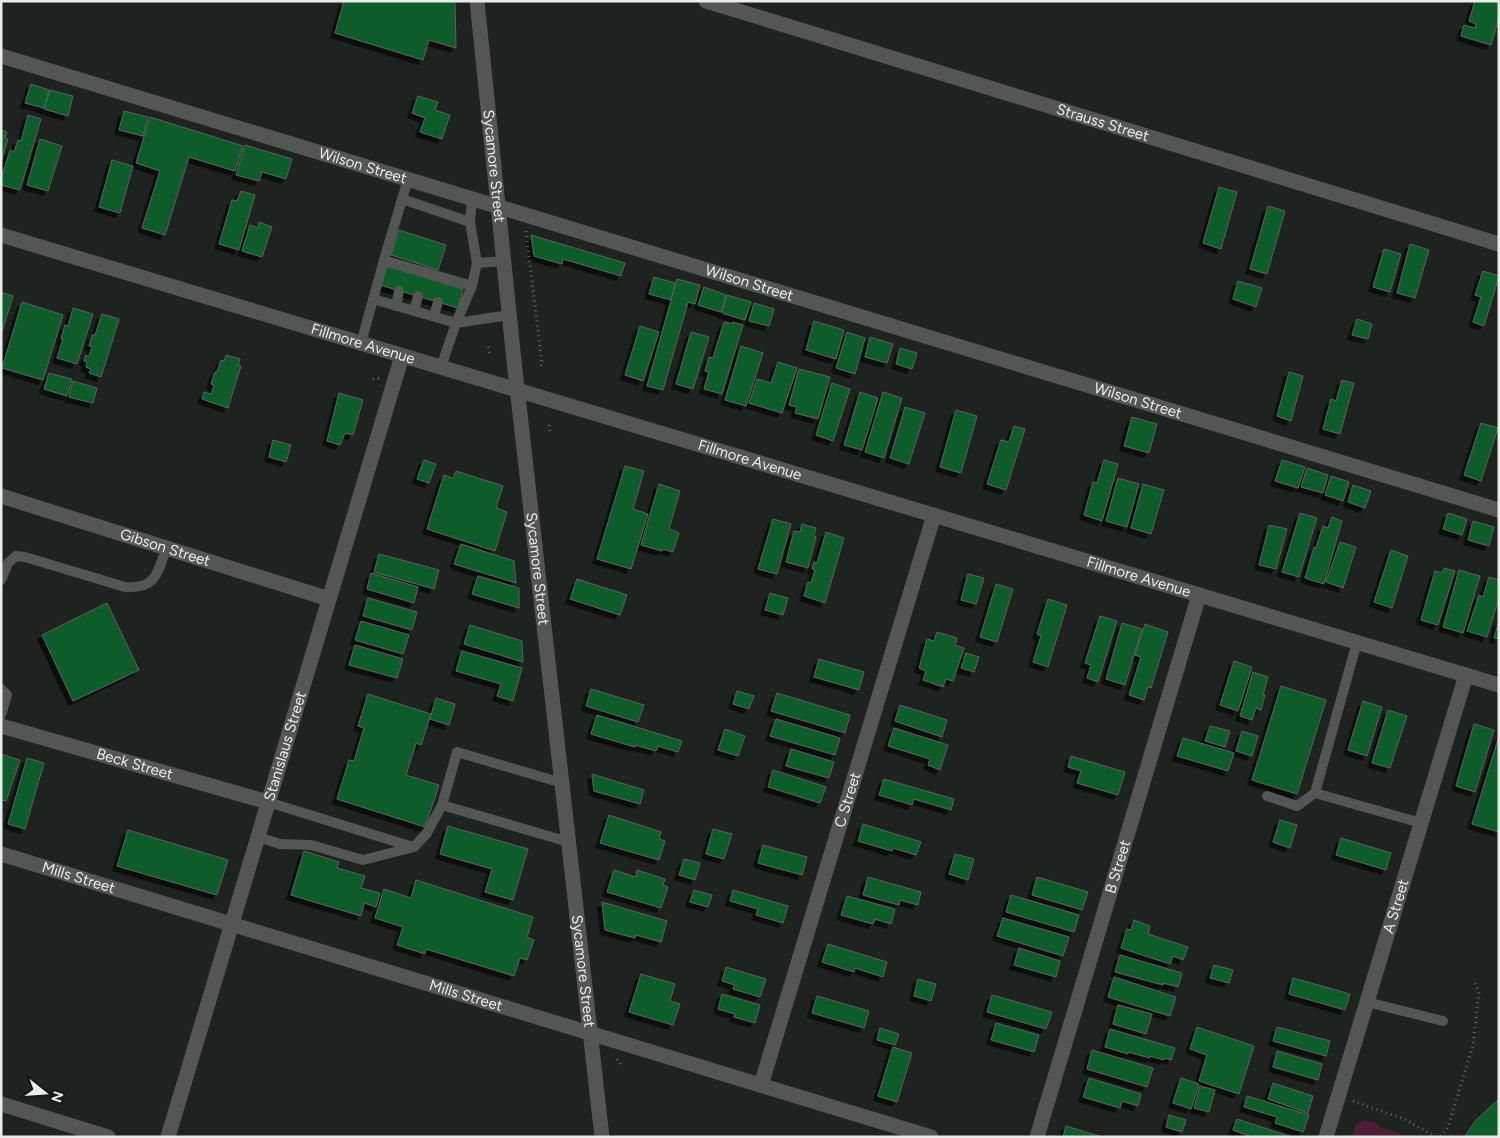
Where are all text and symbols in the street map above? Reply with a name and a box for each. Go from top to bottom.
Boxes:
street label: Strauss Street [1054,100,1152,145]
street label: Sycamore Street [479,109,509,224]
street label: Wilson Street [317,144,409,188]
street label: Wilson Street [703,261,796,305]
street label: Fillmore Avenue [309,320,417,368]
street label: Wilson Street [1092,379,1184,422]
street label: Fillmore Avenue [696,436,804,484]
street label: Sycamore Street [522,512,553,626]
street label: Gibson Street [118,525,213,570]
street label: Fillmore Avenue [1085,553,1193,601]
street label: Stanislaus Street [260,689,310,803]
street label: Beck Street [94,745,175,784]
street label: C Street [831,770,864,830]
street label: B Street [1101,838,1134,896]
street label: Mills Street [40,858,118,897]
street label: A Street [1379,877,1413,936]
street label: Sycamore Street [568,914,599,1029]
street label: Mills Street [427,976,505,1015]
north arrow [20,1068,70,1118]
text: N [47,1089,67,1104]

